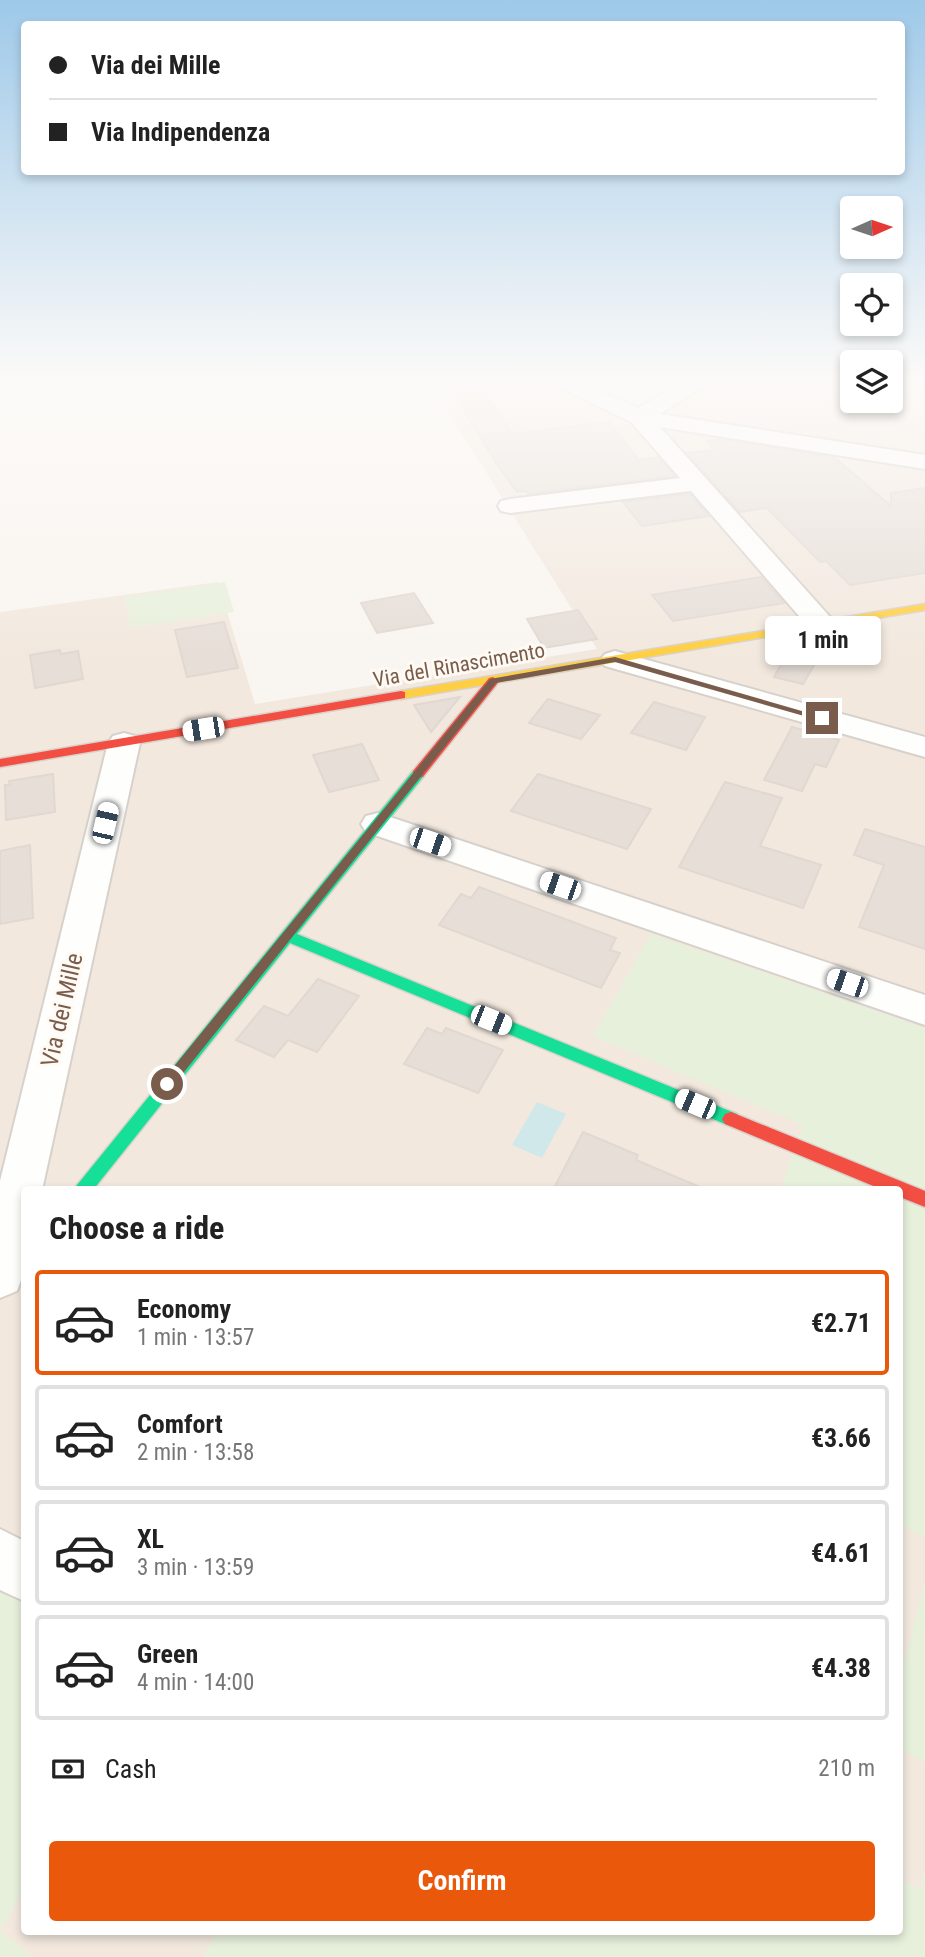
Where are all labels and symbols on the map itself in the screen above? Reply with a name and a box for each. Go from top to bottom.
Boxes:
north arrow [840,196,903,259]
callout: 1 min [764,616,880,666]
street label: Via del Rinascimento [371,638,547,692]
route end [806,702,838,734]
car [181,715,226,743]
car [91,800,120,846]
car [407,825,454,859]
car [537,869,584,903]
street label: Via dei Mille [35,950,89,1070]
car [824,966,871,1000]
car [468,1002,515,1038]
route start [151,1068,183,1100]
car [672,1086,719,1122]

